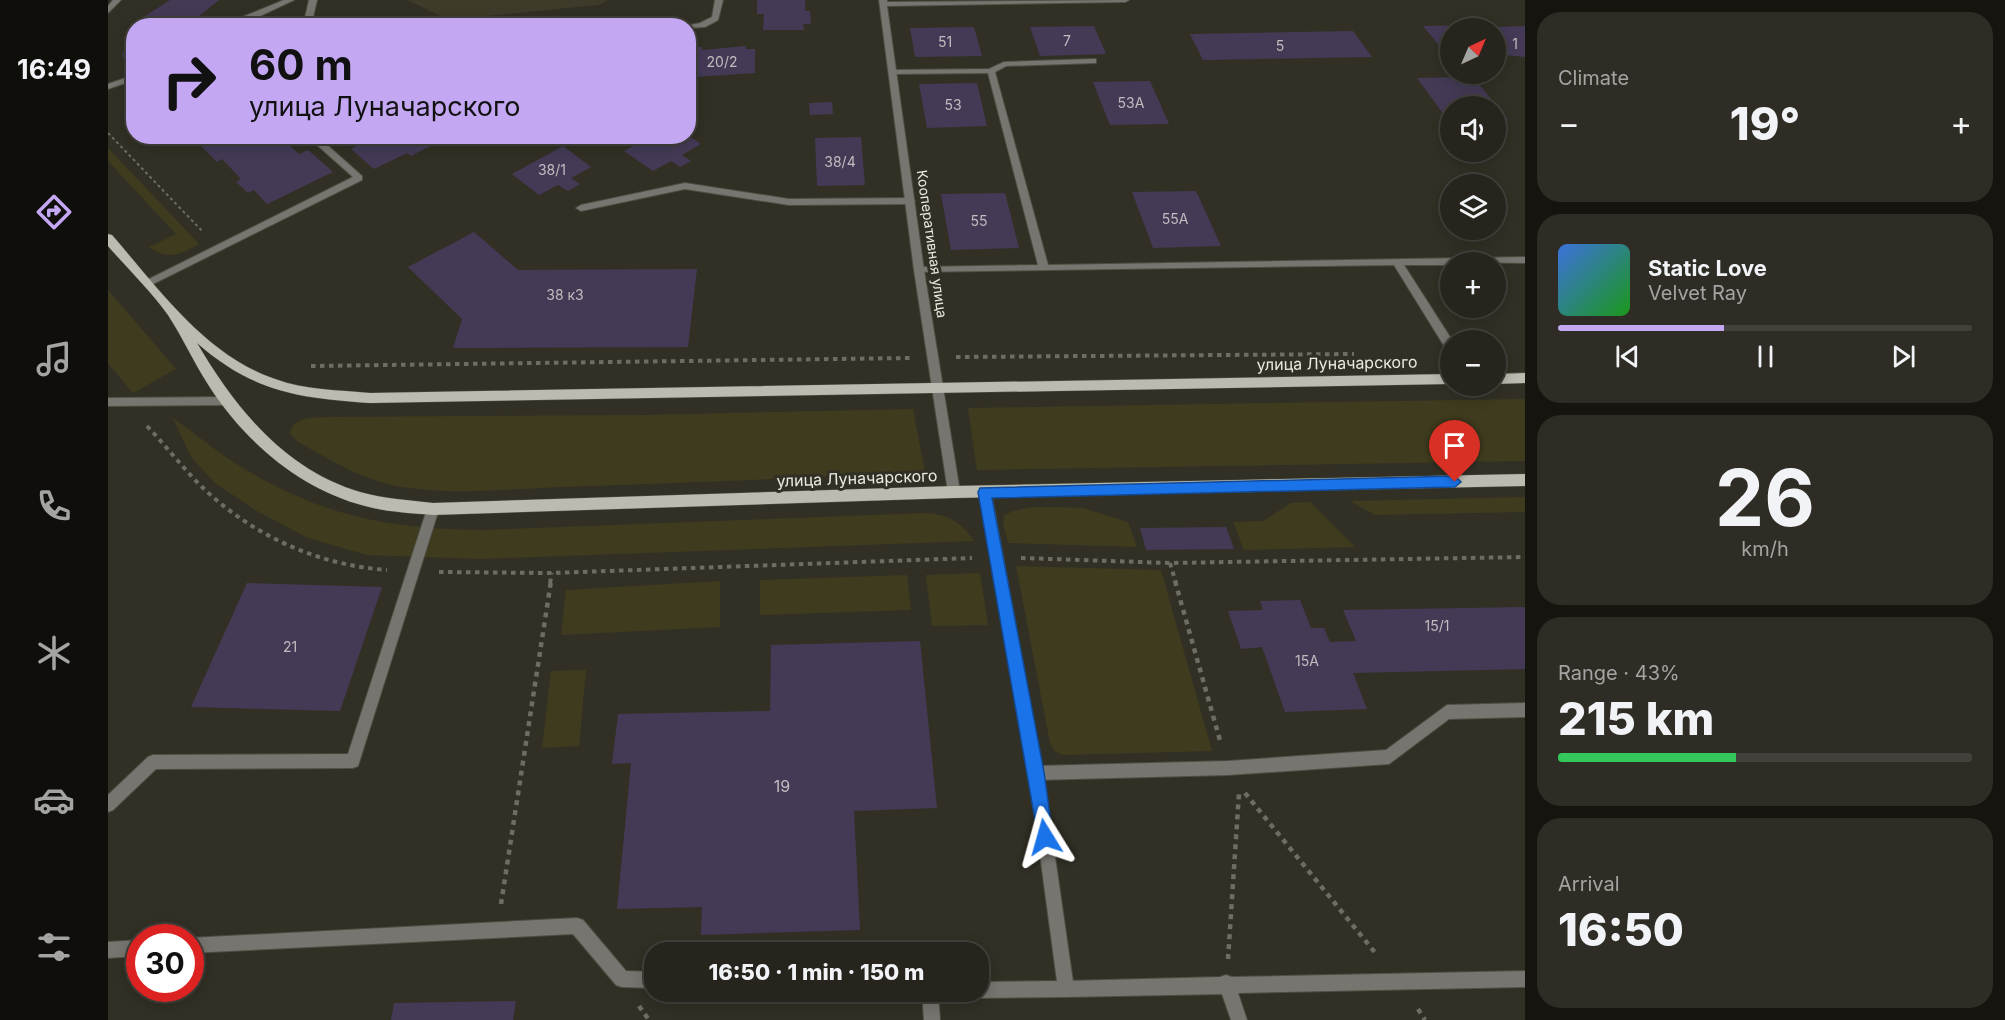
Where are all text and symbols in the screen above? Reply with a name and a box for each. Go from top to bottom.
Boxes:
north arrow [1440,18,1506,84]
map controls [1440,18,1506,396]
house number: 7 [1063,32,1071,49]
house number: 51 [938,33,952,50]
house number: 1 [1512,35,1518,52]
house number: 5 [1276,37,1284,54]
text: 60 m [249,39,353,90]
icon: right [150,42,228,120]
text: 16:49 [17,53,91,86]
house number: 20/2 [707,53,737,70]
text: Climate [1558,66,1629,90]
text: улица Луначарского [249,90,520,123]
house number: 53А [1118,94,1145,111]
house number: 53 [944,96,962,113]
button: sound [1440,96,1506,162]
text: 19° [1730,96,1800,151]
text: − [1558,103,1580,143]
text: + [1950,103,1972,143]
house number: 38/4 [824,153,856,170]
house number: 38/1 [538,161,566,178]
street label: Кооперативная улица [914,169,951,319]
button: layers [1440,174,1506,240]
icon: directions [33,191,75,233]
house number: 55А [1162,210,1189,227]
house number: 55 [970,212,988,229]
button: + [1440,252,1506,318]
text: Static Love [1648,255,1767,281]
text: Velvet Ray [1648,281,1747,305]
house number: 38 к3 [546,286,584,303]
button: − [1440,330,1506,396]
icon: music [33,338,75,380]
icon: previous [1611,340,1644,373]
icon: pause [1749,340,1782,373]
icon: next [1887,340,1920,373]
street label: улица Луначарского [1256,352,1418,374]
pin [1429,420,1480,482]
icon: arrive [1438,429,1471,462]
text: 26 [1715,450,1815,545]
street label: улица Луначарского [776,465,938,491]
icon: phone [33,485,75,527]
text: km/h [1741,537,1789,561]
house number: 15/1 [1425,617,1449,634]
icon: climate [33,632,75,674]
house number: 21 [283,638,297,655]
house number: 15А [1295,652,1319,669]
text: Range · 43% [1558,661,1680,685]
text: 215 km [1558,691,1714,746]
house number: 19 [774,776,790,796]
icon: car [33,779,75,821]
position arrow [1013,805,1077,869]
text: Arrival [1558,872,1620,896]
text: 16:50 [1558,902,1684,957]
speed limit sign: 30 [126,924,204,1002]
icon: filters [33,926,75,968]
text: 16:50 · 1 min · 150 m [709,959,924,985]

